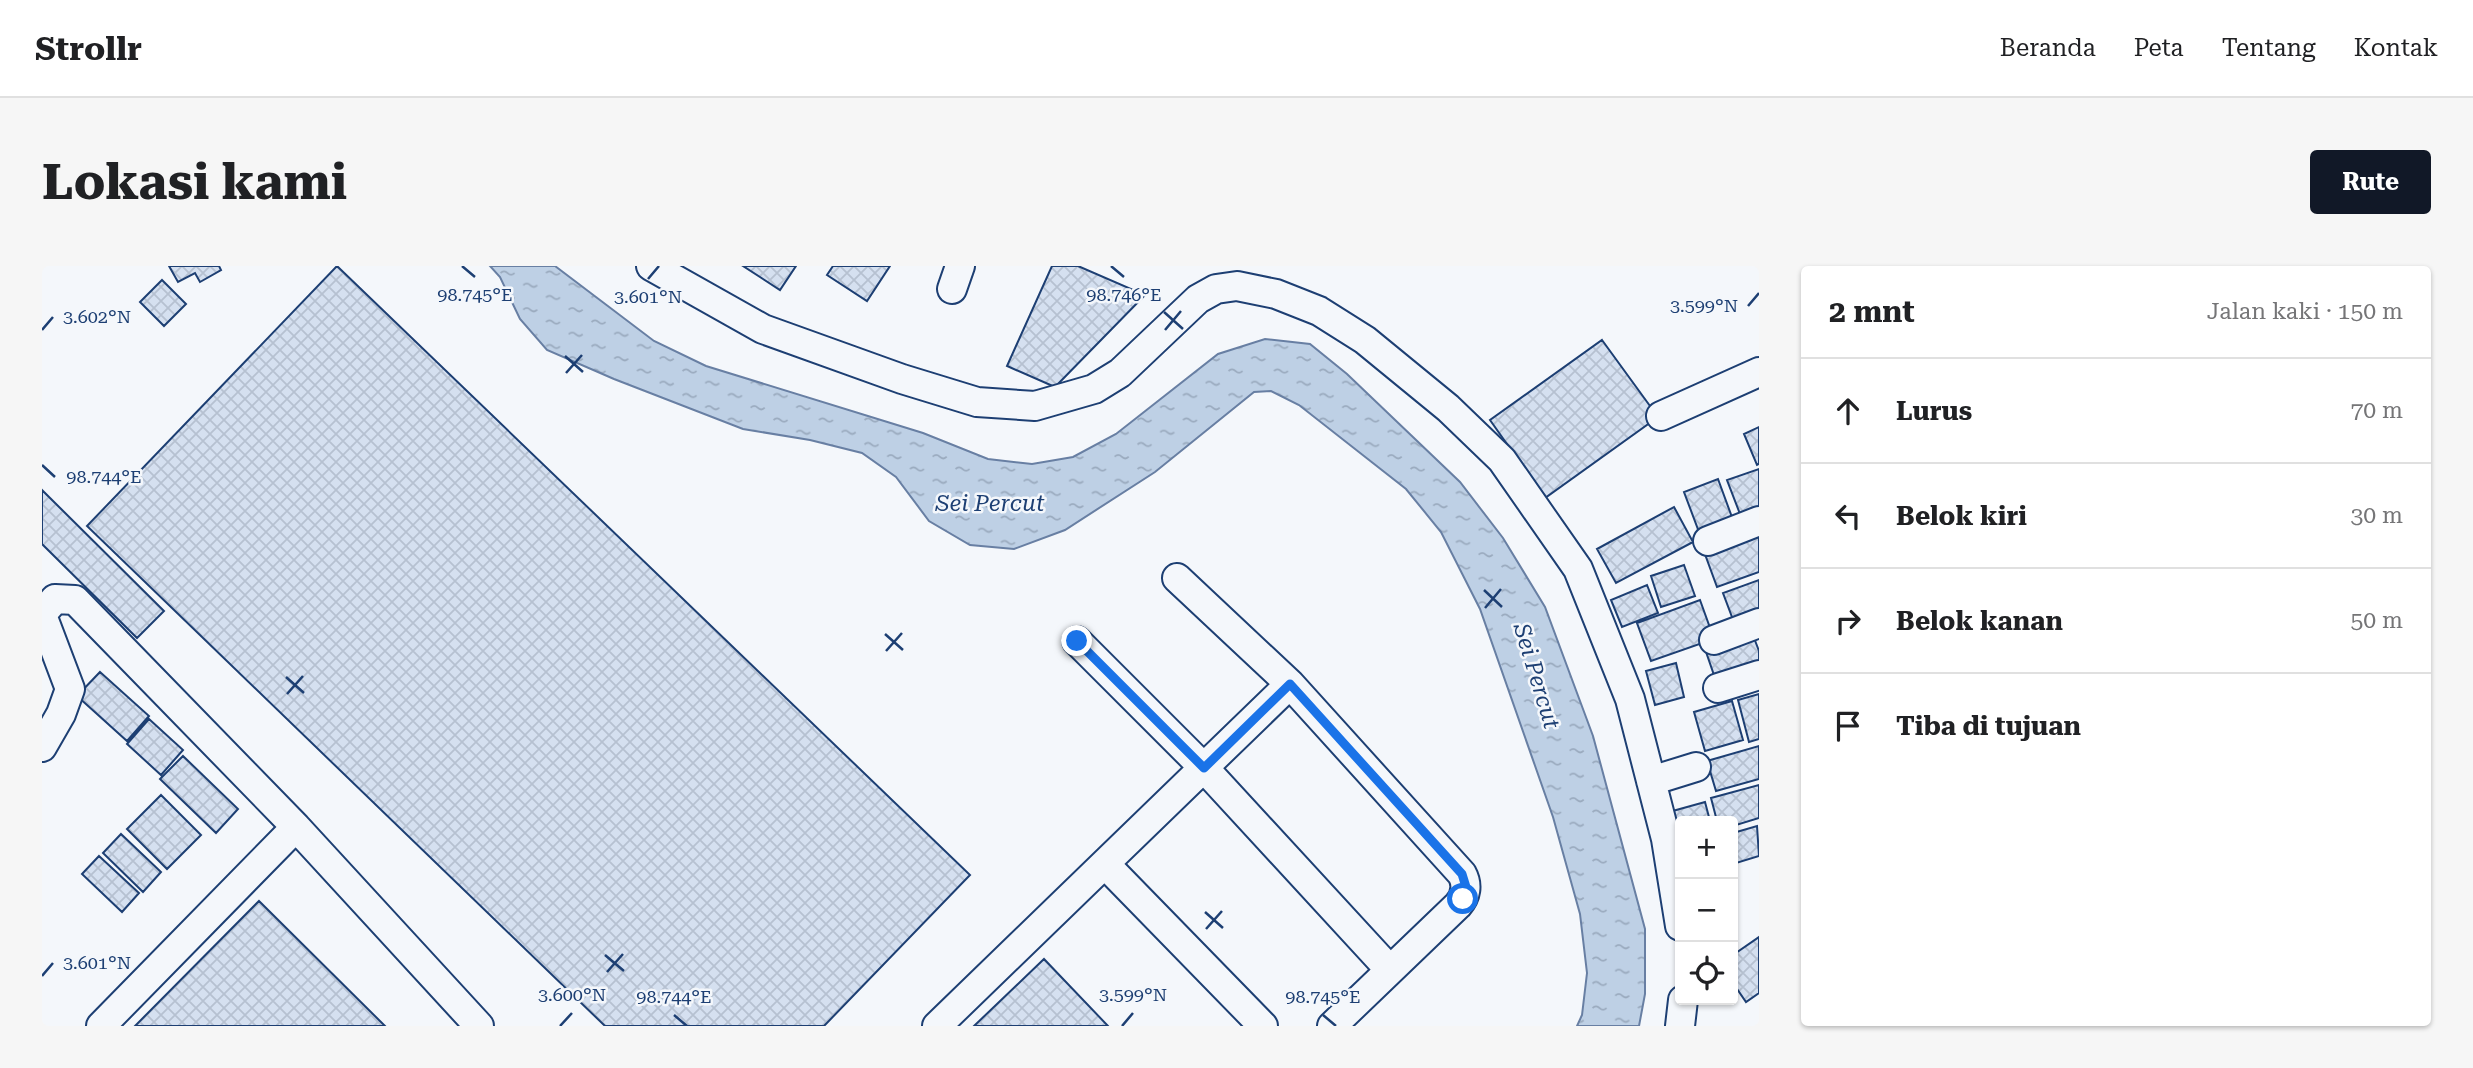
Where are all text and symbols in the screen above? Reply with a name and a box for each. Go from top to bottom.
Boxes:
text: Strollr [35,29,142,68]
text: Beranda [2000,34,2096,62]
text: Peta [2134,34,2184,62]
text: Tentang [2222,34,2316,62]
text: Kontak [2354,34,2438,62]
button: Rute [2310,150,2431,214]
text: Lokasi kami [42,154,347,211]
text: 98.745°E [437,284,513,305]
text: 98.746°E [1086,284,1162,305]
text: 3.601°N [614,286,682,307]
text: 2 mnt [1829,294,1915,329]
text: 3.599°N [1670,295,1738,316]
text: Jalan kaki · 150 m [2207,298,2403,325]
text: 3.602°N [63,306,131,327]
icon: ahead [1829,392,1867,430]
text: Lurus [1896,396,1972,426]
text: 70 m [2350,397,2403,424]
text: 98.744°E [66,466,142,487]
water label: Sei Percut [934,490,1045,517]
icon: left [1829,497,1867,535]
text: Belok kiri [1896,501,2027,531]
text: 30 m [2350,502,2403,529]
icon: right [1829,602,1867,640]
text: Belok kanan [1896,606,2063,636]
text: 50 m [2350,607,2403,634]
water label: Sei Percut [1507,619,1566,733]
route end [1061,625,1092,656]
icon: arrive [1829,707,1867,745]
text: Tiba di tujuan [1896,711,2081,741]
map controls [1675,816,1738,1005]
button: + [1675,816,1738,879]
button: − [1675,879,1738,942]
route start [1447,883,1478,914]
button: locate [1675,942,1738,1005]
text: 3.601°N [63,952,131,973]
text: 3.600°N [538,984,606,1005]
text: 3.599°N [1099,984,1167,1005]
text: 98.744°E [636,986,712,1007]
text: 98.745°E [1285,986,1361,1007]

